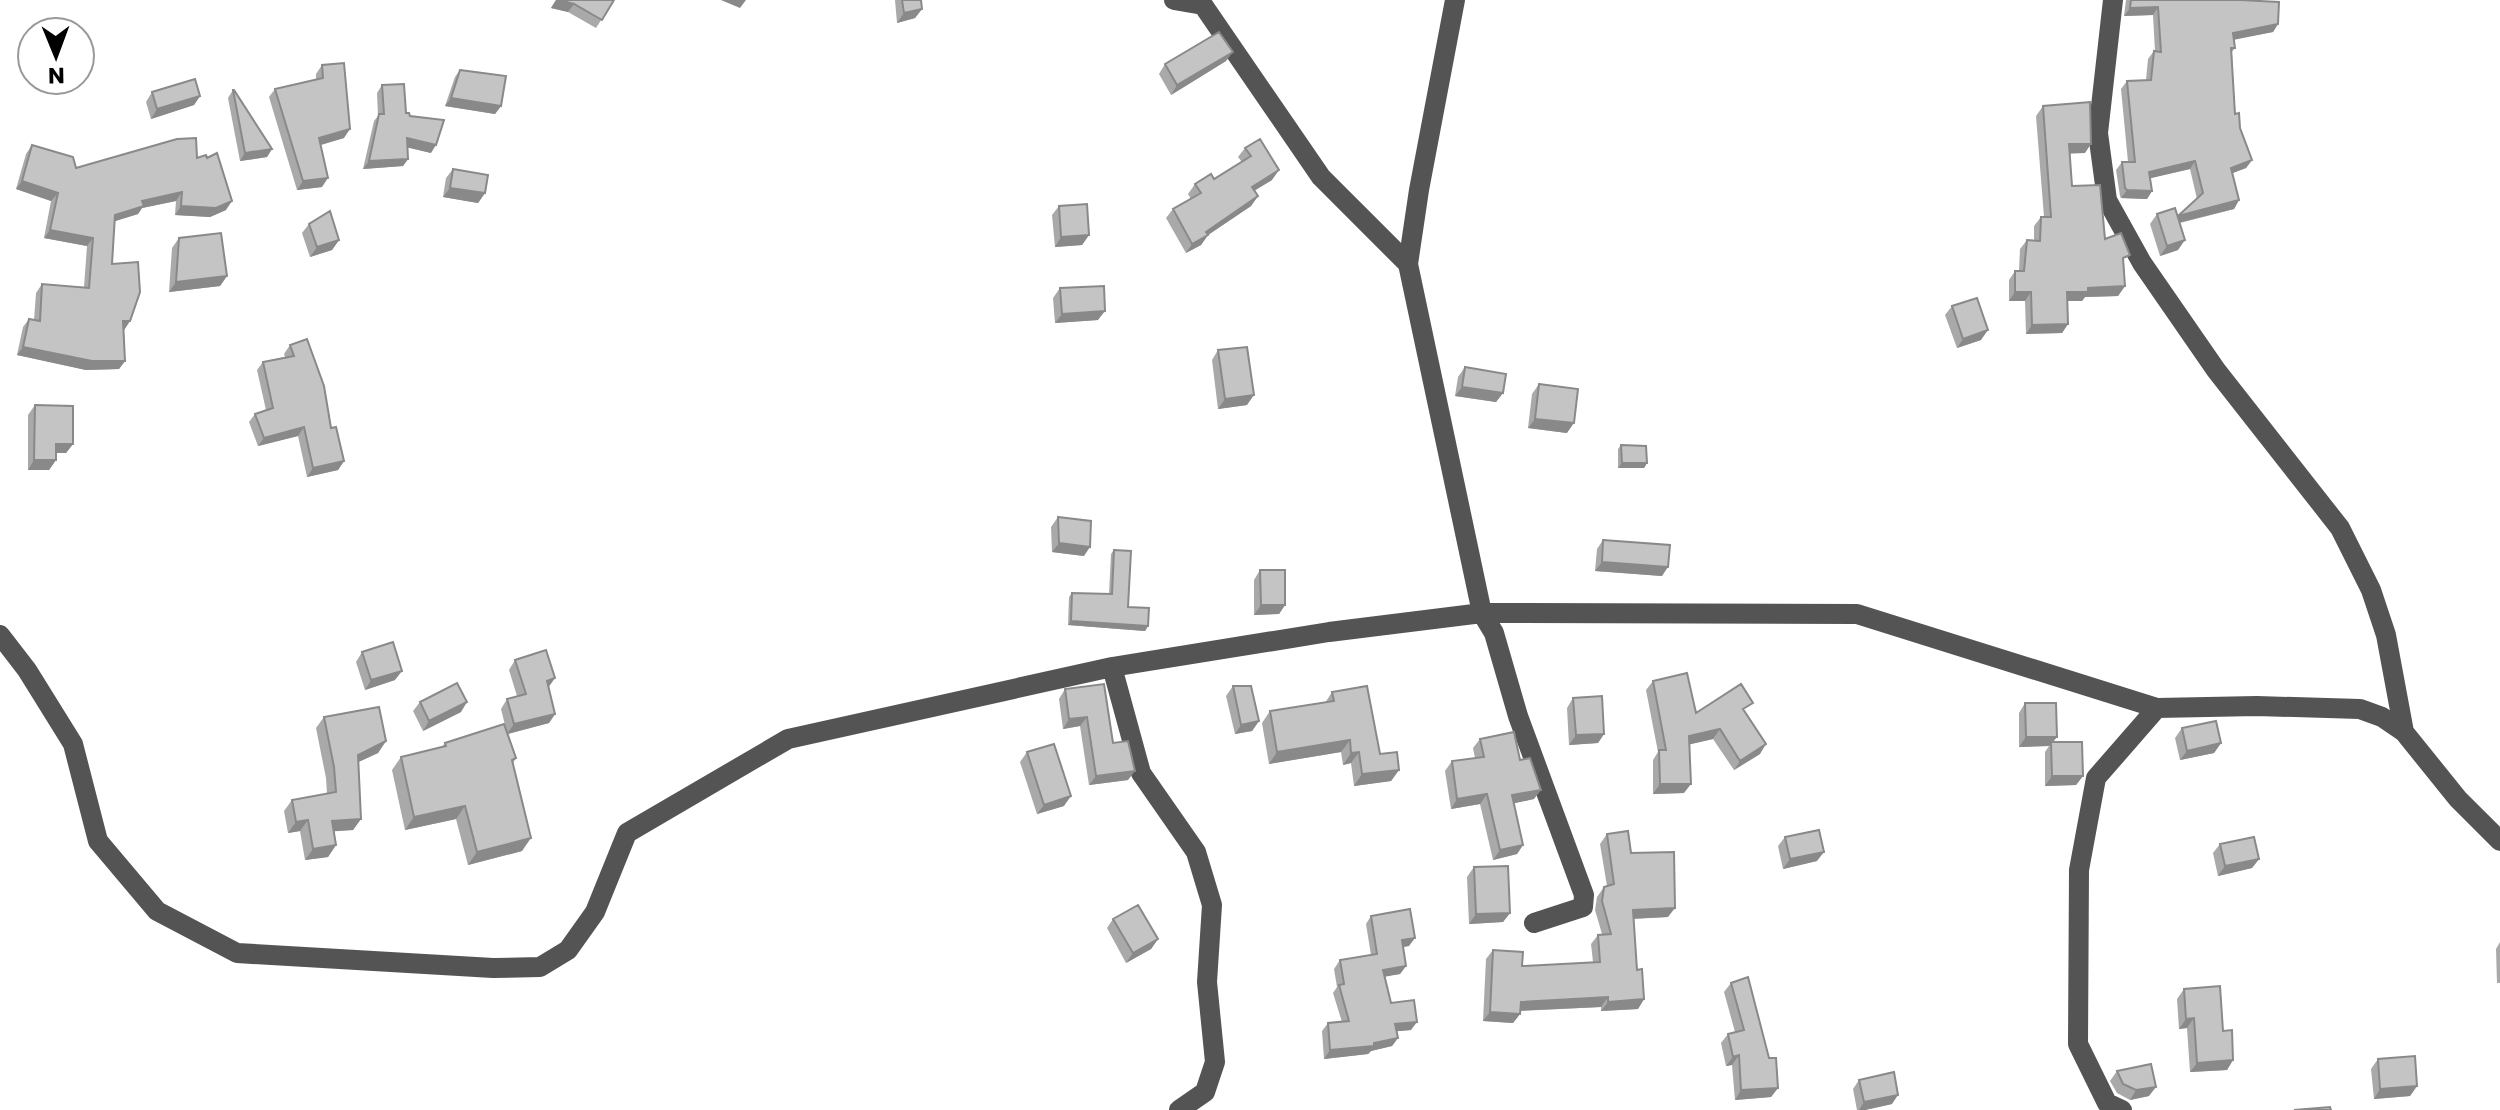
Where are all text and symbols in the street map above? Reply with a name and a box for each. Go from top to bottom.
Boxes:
north arrow [16,16,96,96]
text: N [48,60,65,91]

